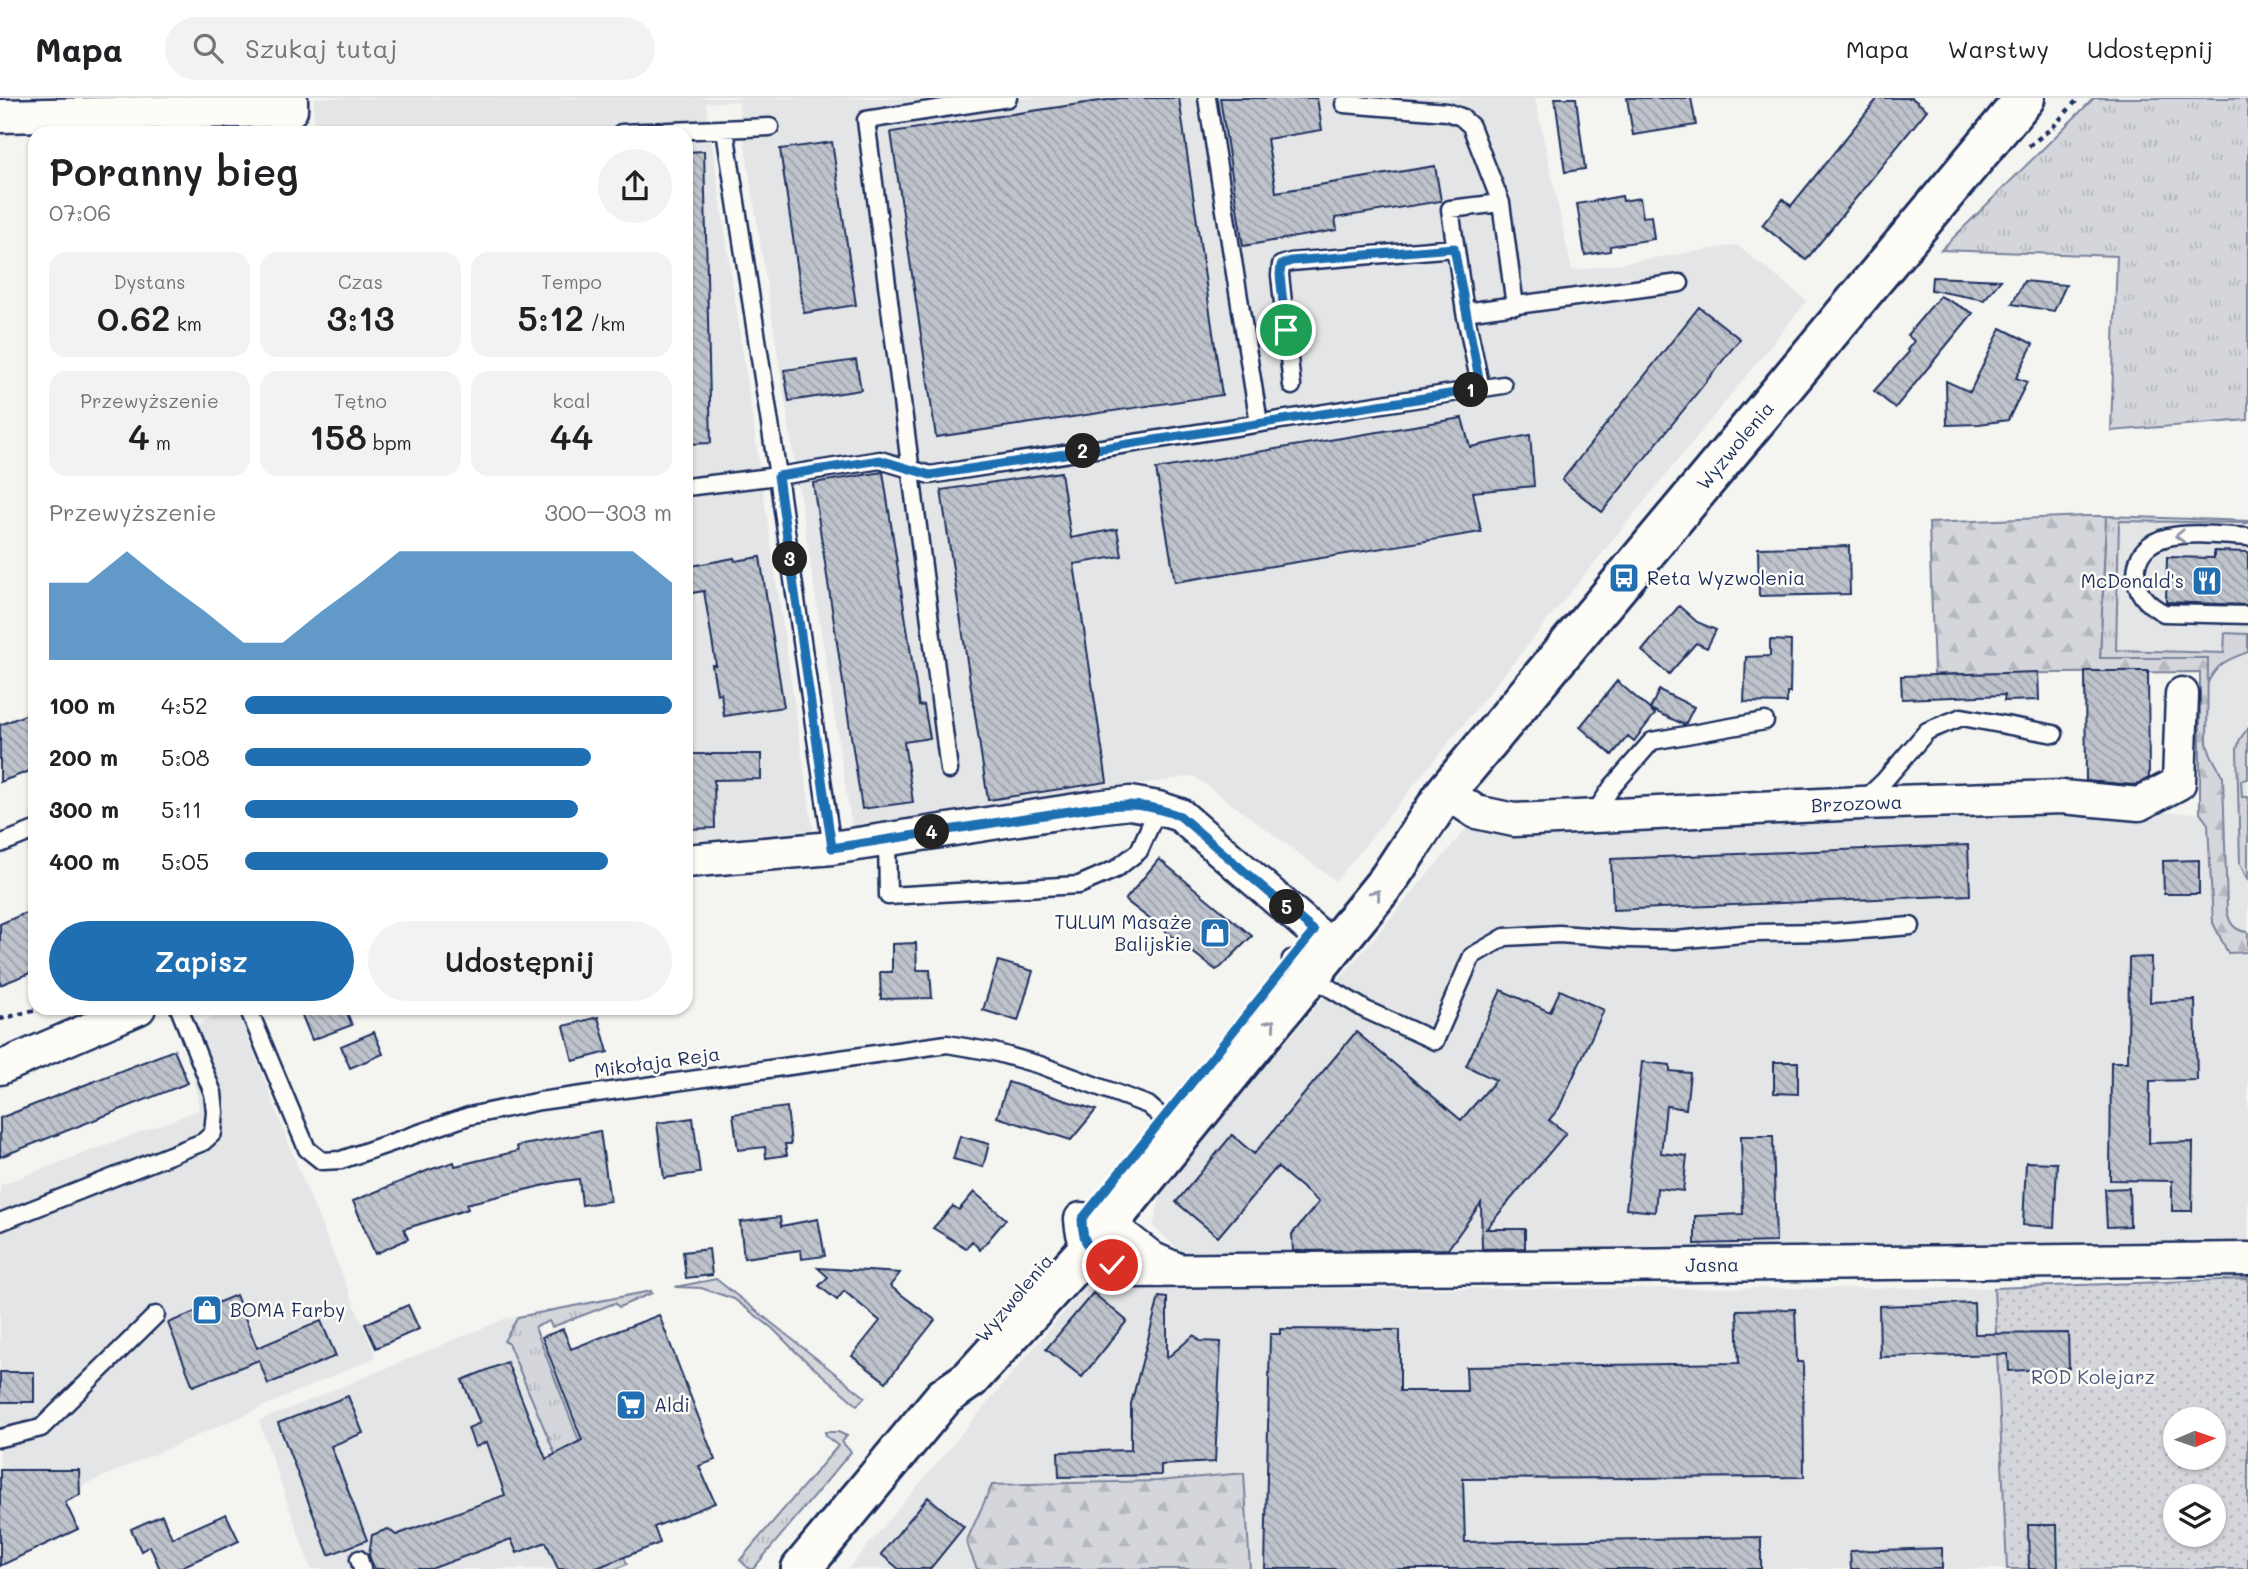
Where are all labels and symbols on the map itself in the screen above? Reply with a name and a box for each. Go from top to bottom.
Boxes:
pin [1256,300,1316,360]
pin: 1 [1454,372,1488,408]
street label: Wyzwolenia [1690,396,1779,495]
pin: 2 [1066,434,1100,468]
one-way arrow [2174,528,2185,543]
pin: 3 [772,542,808,576]
bus stop icon: Reta Wyzwolenia [1607,561,1641,595]
restaurant icon: McDonald's [2190,564,2224,598]
place label: Reta Wyzwolenia [1647,565,1805,590]
place label: McDonald's [2081,568,2184,593]
street label: Brzozowa [1810,789,1903,817]
pin: 4 [914,814,950,850]
pin: 5 [1270,890,1304,924]
one-way arrow [1368,890,1380,903]
place label: TULUM Masaże Balijskie [1054,909,1192,956]
shop icon: TULUM Masaże Balijskie [1198,916,1232,950]
one-way arrow [1263,1019,1275,1032]
street label: Mikołaja Reja [593,1040,721,1083]
pin [1082,1235,1142,1295]
street label: Wyzwolenia [969,1248,1058,1347]
street label: Jasna [1685,1251,1739,1277]
shop icon: BOMA Farby [190,1293,224,1327]
place label: BOMA Farby [230,1297,345,1322]
park label: ROD Kolejarz [2031,1364,2155,1389]
supermarket icon: Aldi [614,1388,648,1422]
place label: Aldi [654,1392,690,1417]
north arrow [2163,1407,2226,1470]

